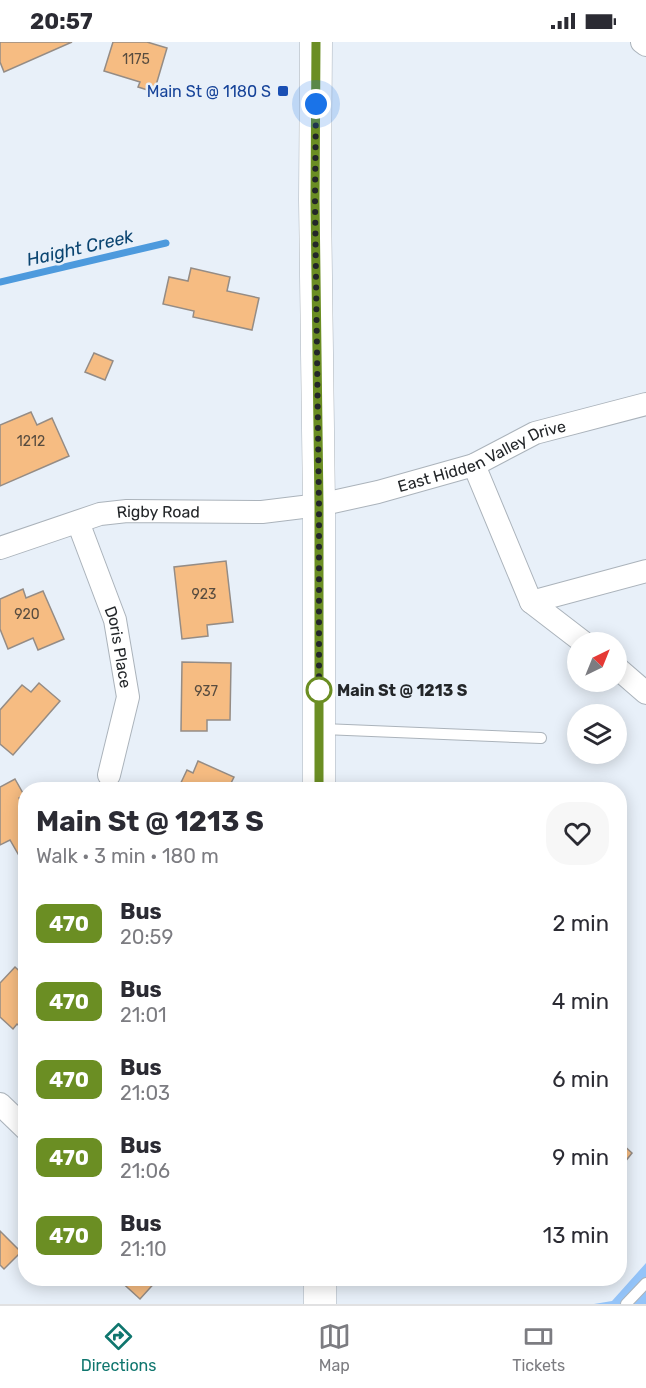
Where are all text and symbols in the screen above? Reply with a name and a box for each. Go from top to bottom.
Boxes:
text: 20:57 [30,8,93,35]
house number: 1175 [122,51,150,68]
place label: Main St @ 1180 S [147,82,271,101]
marker: Main St @ 1180 S [276,84,290,98]
your location [301,89,331,119]
water label: Haight Creek [25,225,136,271]
street label: East Hidden Valley Drive [395,416,568,496]
house number: 1212 [17,433,45,450]
street label: Rigby Road [116,502,200,522]
house number: 923 [192,586,216,603]
street label: Doris Place [101,603,136,689]
house number: 920 [14,606,40,623]
north arrow [567,632,627,692]
map controls [567,632,627,764]
marker: Main St @ 1213 S [306,677,332,703]
place label: Main St @ 1213 S [337,681,468,700]
house number: 937 [194,683,218,700]
button: layers [567,704,627,764]
button: heart [546,802,609,865]
text: Main St @ 1213 S [36,805,264,838]
text: Walk · 3 min · 180 m [36,844,219,868]
text: Bus [120,898,162,925]
text: 2 min [552,910,609,937]
text: 470 [49,911,89,936]
text: 20:59 [120,925,173,949]
text: Bus [120,976,162,1003]
text: 4 min [552,988,609,1015]
text: 470 [49,989,89,1014]
text: 21:01 [120,1003,167,1027]
text: Bus [120,1054,162,1081]
text: 6 min [552,1066,609,1093]
text: 470 [49,1067,89,1092]
text: 21:03 [120,1081,170,1105]
text: Bus [120,1132,162,1159]
text: 9 min [552,1144,609,1171]
text: 470 [49,1145,89,1170]
text: 21:06 [120,1159,170,1183]
text: Bus [120,1210,162,1237]
text: 13 min [543,1222,609,1249]
text: 470 [49,1223,89,1248]
text: 21:10 [120,1237,167,1261]
tab: Directions [81,1320,156,1375]
tab: Map [318,1320,351,1375]
tab: Tickets [512,1320,565,1375]

